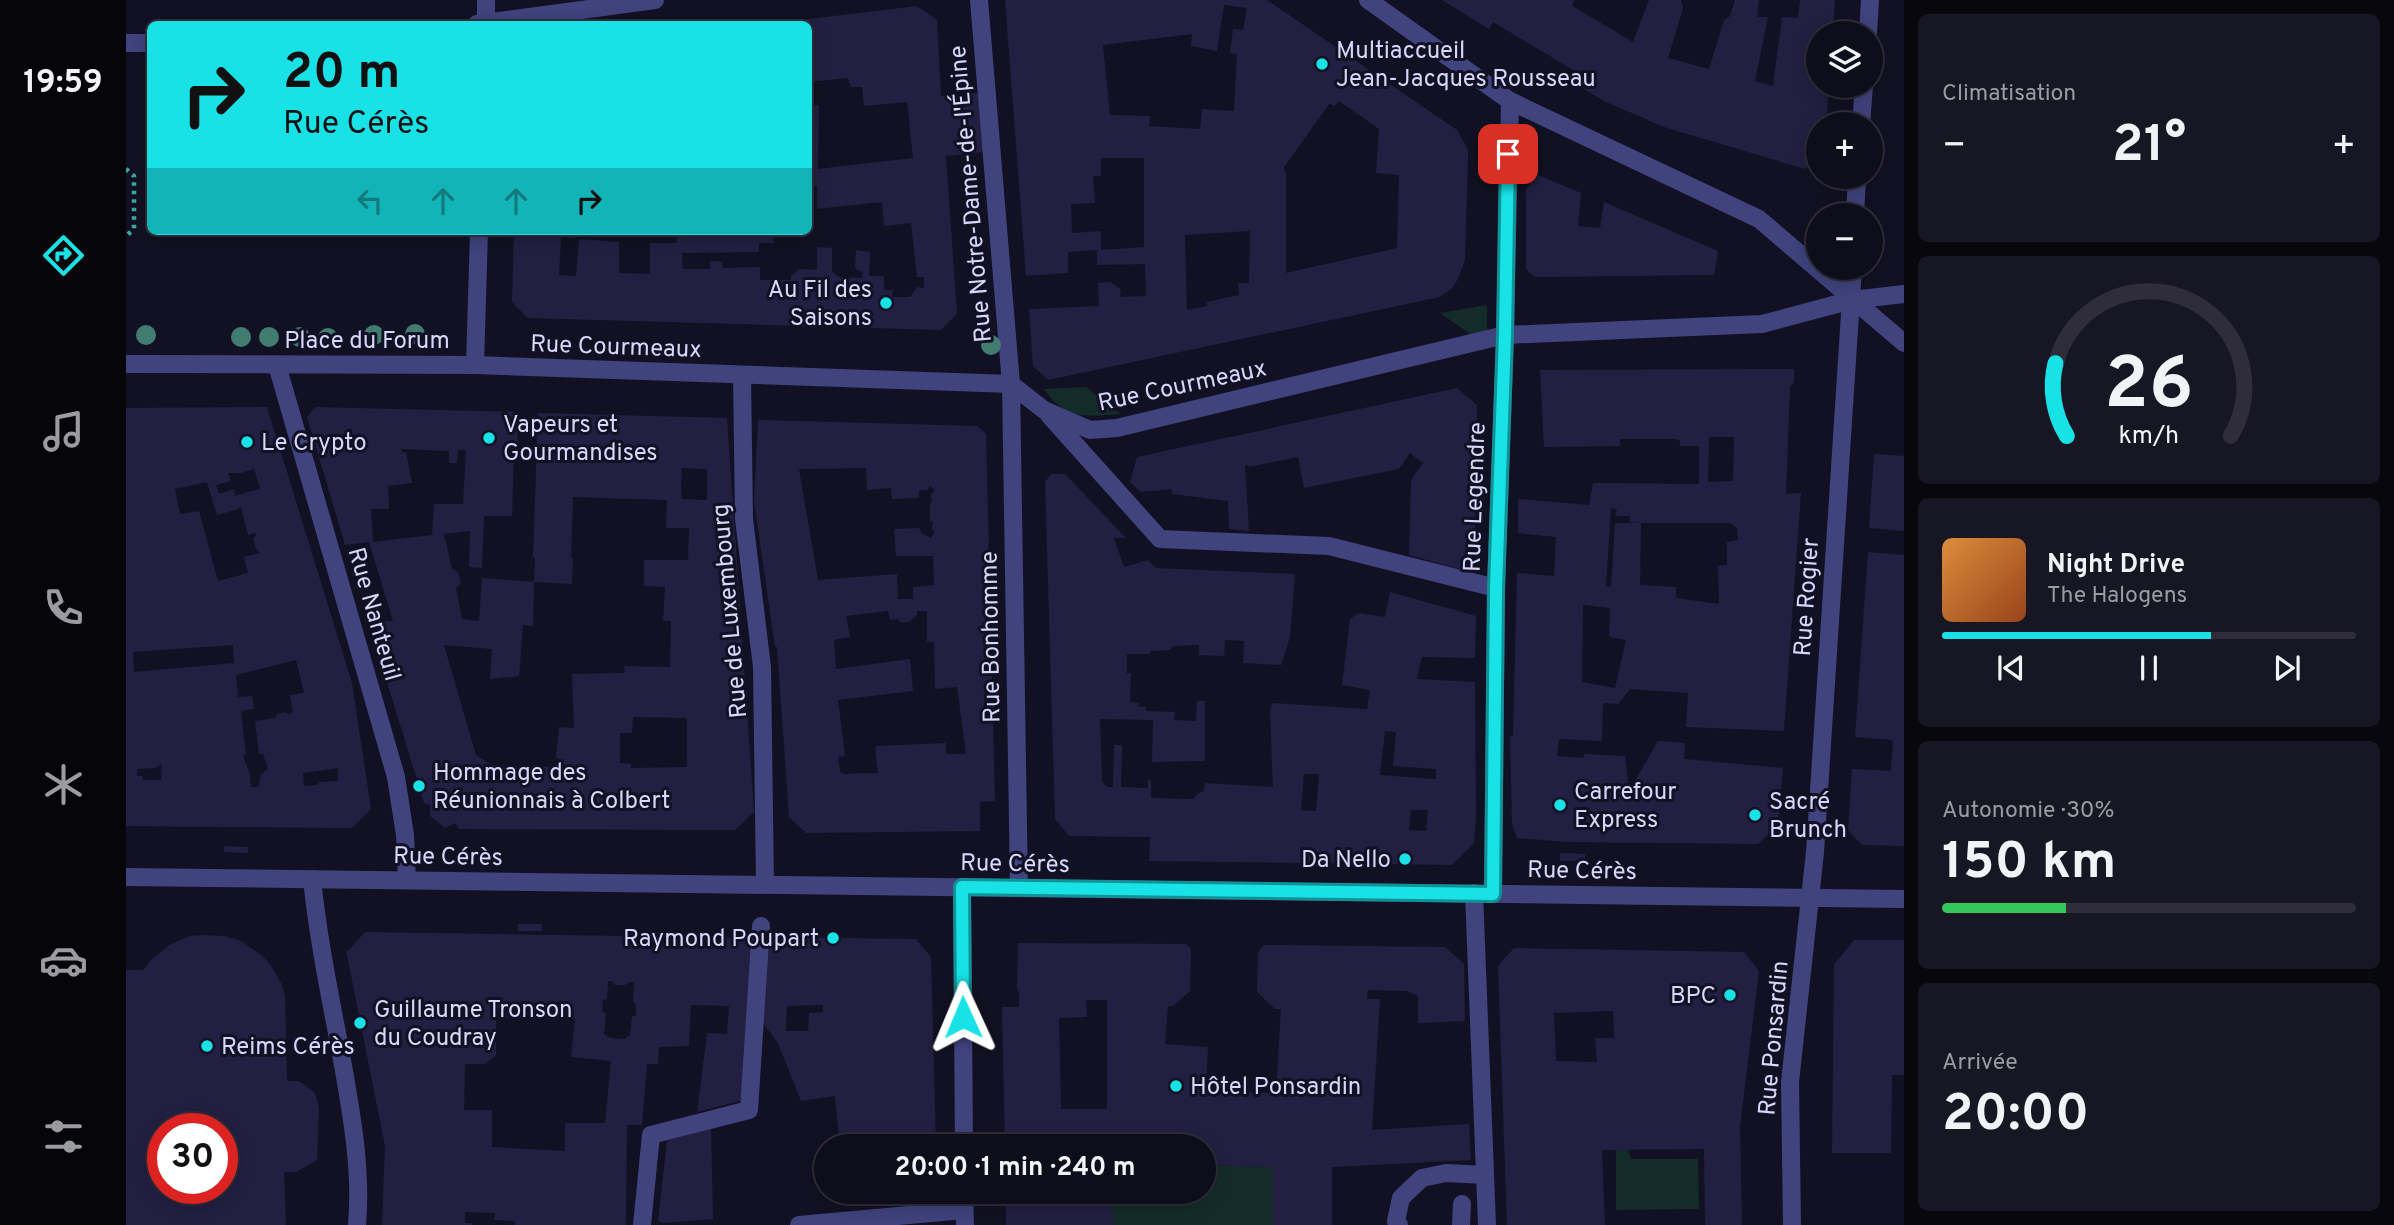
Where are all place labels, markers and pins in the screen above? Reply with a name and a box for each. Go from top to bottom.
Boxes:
place label: Multiaccueil Jean-Jacques Rousseau [1336,37,1596,95]
marker: Multiaccueil Jean-Jacques Rousseau [1314,56,1330,72]
pin [1478,124,1538,184]
place label: Au Fil des Saisons [768,276,872,334]
marker: Au Fil des Saisons [878,295,894,311]
place label: Vapeurs et Gourmandises [503,411,658,469]
place label: Le Crypto [261,429,367,459]
marker: Vapeurs et Gourmandises [481,430,497,446]
marker: Le Crypto [239,434,255,450]
place label: Hommage des Réunionnais à Colbert [433,759,670,817]
marker: Hommage des Réunionnais à Colbert [411,778,427,794]
place label: Carrefour Express [1574,778,1677,836]
place label: Sacré Brunch [1769,788,1847,846]
marker: Carrefour Express [1552,797,1568,813]
marker: Sacré Brunch [1747,807,1763,823]
place label: Da Nello [1301,846,1391,876]
marker: Da Nello [1397,851,1413,867]
place label: Raymond Poupart [623,925,819,955]
marker: Raymond Poupart [825,930,841,946]
place label: BPC [1670,982,1716,1012]
marker: BPC [1722,987,1738,1003]
place label: Guillaume Tronson du Coudray [374,996,573,1054]
marker: Guillaume Tronson du Coudray [352,1015,368,1031]
place label: Reims Cérès [221,1033,355,1063]
marker: Reims Cérès [199,1038,215,1054]
place label: Hôtel Ponsardin [1190,1073,1361,1103]
marker: Hôtel Ponsardin [1168,1078,1184,1094]

